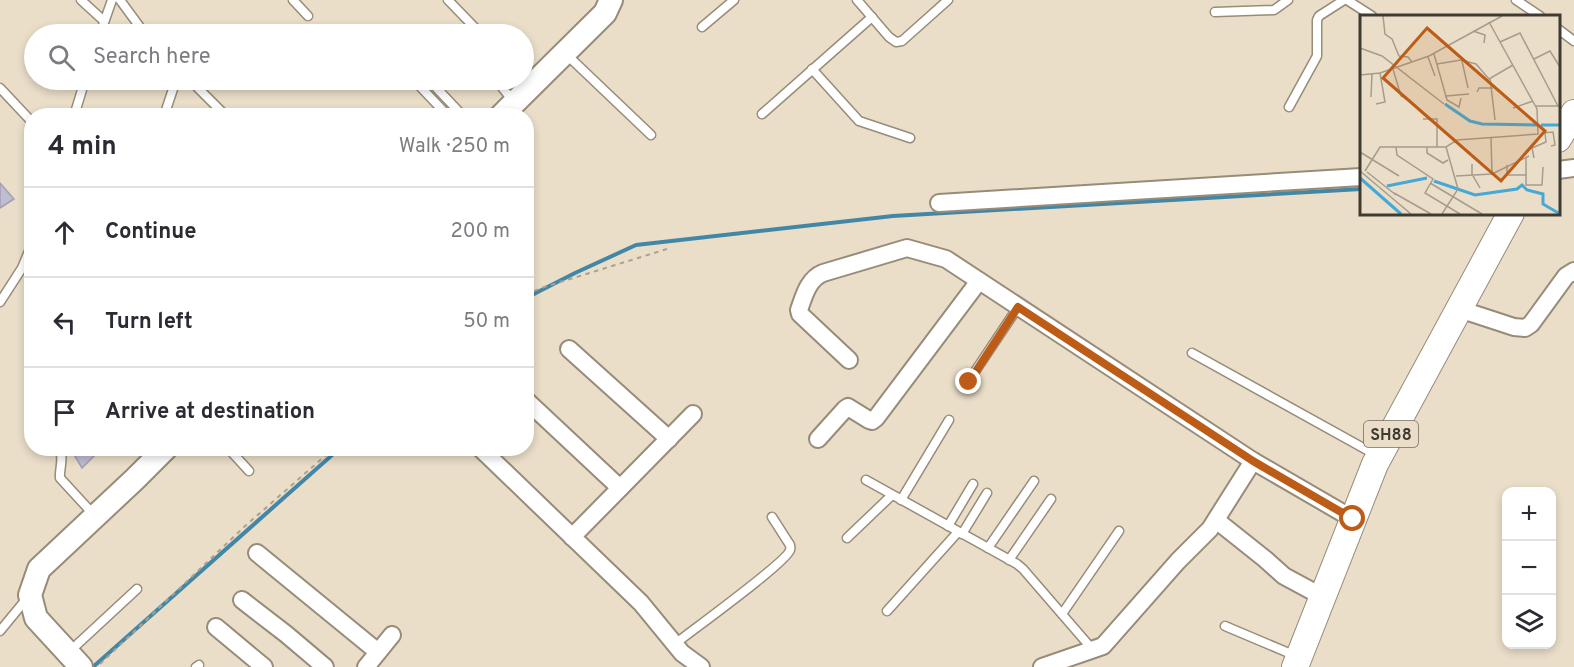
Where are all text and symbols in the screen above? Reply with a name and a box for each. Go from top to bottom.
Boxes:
inset map [1360,15,1559,214]
search box [24,24,534,90]
icon: search [45,41,78,74]
text: Search here [93,44,211,71]
text: 4 min [48,131,117,164]
text: Walk · 250 m [399,134,510,160]
icon: ahead [48,216,81,249]
text: Continue [105,219,196,246]
text: 200 m [451,219,510,245]
icon: left [48,306,81,339]
text: Turn left [105,309,193,336]
text: 50 m [463,309,510,335]
route end [955,368,981,394]
icon: arrive [48,396,81,429]
text: Arrive at destination [105,399,315,426]
road number: SH88 [1364,421,1418,447]
map controls [1502,487,1556,649]
button: + [1502,487,1556,541]
route start [1339,505,1365,531]
button: − [1502,541,1556,595]
button: layers [1502,595,1556,649]

